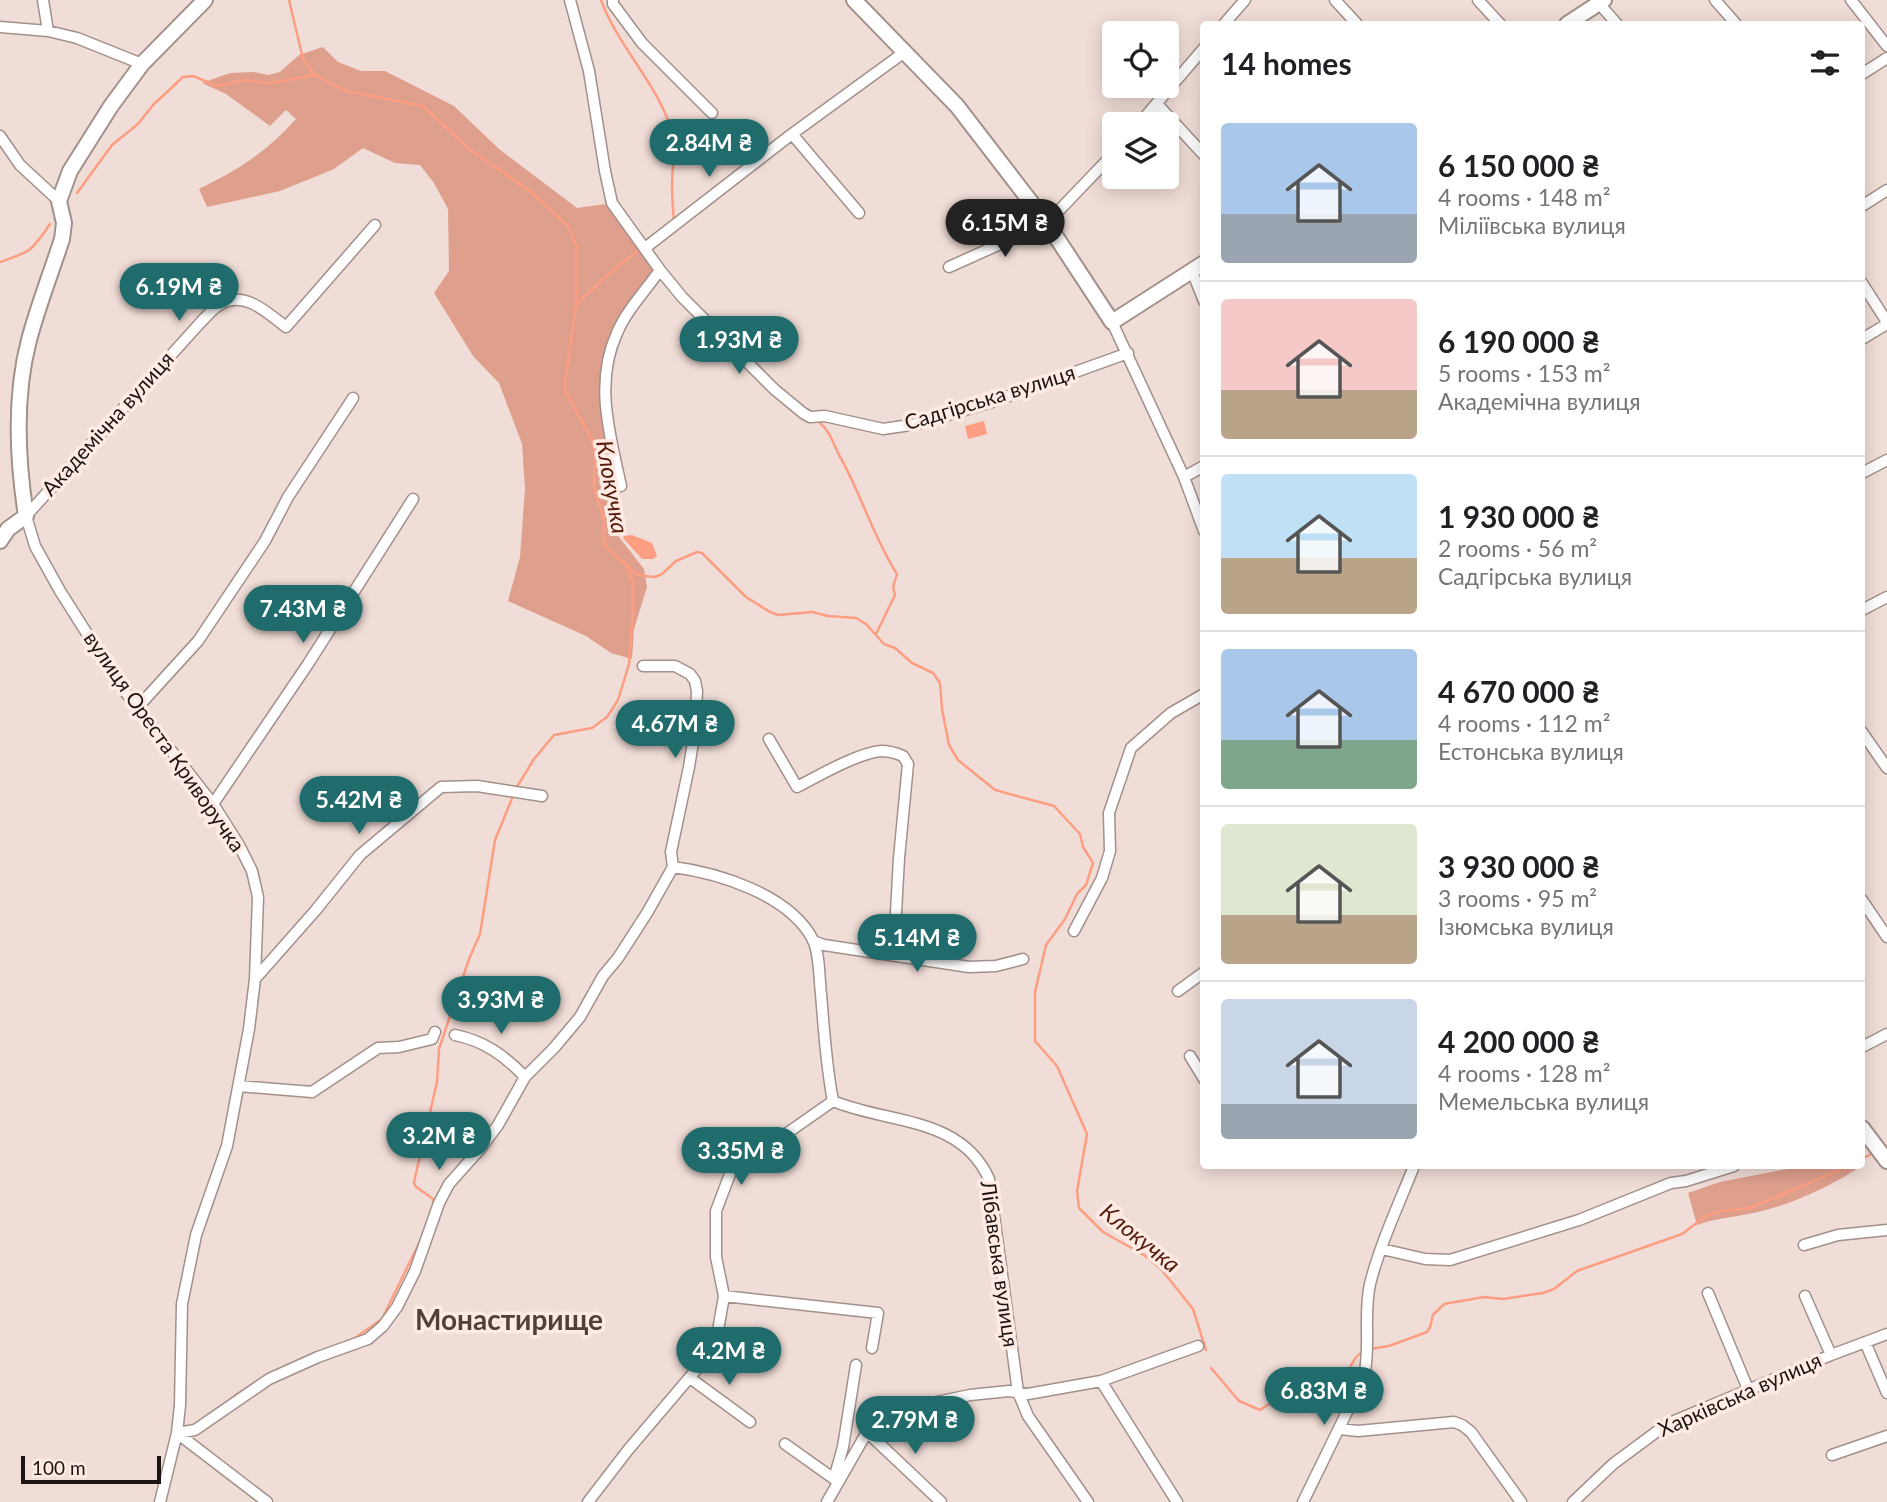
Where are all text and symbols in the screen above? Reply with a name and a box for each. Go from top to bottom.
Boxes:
map controls [1102,21,1179,189]
button: locate [1102,21,1179,98]
icon: filters [1806,44,1844,82]
text: 14 homes [1221,45,1352,81]
button: layers [1102,112,1179,189]
pin: 2.84M ₴ [644,120,774,179]
text: 2.84M ₴ [666,128,752,156]
text: 6 150 000 ₴ [1438,147,1600,183]
icon: home [1277,151,1361,235]
text: 4 rooms · 148 m² [1438,183,1610,211]
pin: 6.15M ₴ [940,200,1070,259]
text: 6.15M ₴ [962,208,1048,236]
text: Міліївська вулиця [1438,211,1626,239]
pin: 6.19M ₴ [114,264,244,323]
text: 6.19M ₴ [136,272,222,300]
pin: 1.93M ₴ [674,316,804,376]
text: 6 190 000 ₴ [1438,323,1600,359]
text: 1.93M ₴ [696,325,782,353]
icon: home [1277,327,1361,411]
street label: Академічна вулиця [36,346,178,500]
street label: Садгірська вулиця [901,359,1078,434]
text: 5 rooms · 153 m² [1438,359,1610,387]
text: Академічна вулиця [1438,387,1641,415]
water label: Клокучка [591,438,635,536]
text: 1 930 000 ₴ [1438,498,1600,534]
icon: home [1277,502,1361,586]
text: 2 rooms · 56 m² [1438,534,1597,562]
text: Садгірська вулиця [1438,562,1632,590]
pin: 7.43M ₴ [238,586,368,645]
text: 7.43M ₴ [260,594,346,622]
street label: вулиця Ореста Криворучка [80,626,251,856]
text: 4 670 000 ₴ [1438,673,1600,709]
icon: home [1277,677,1361,761]
pin: 4.67M ₴ [610,700,740,760]
text: 4.67M ₴ [632,709,718,737]
text: 4 rooms · 112 m² [1438,709,1610,737]
text: Естонська вулиця [1438,737,1624,765]
pin: 5.42M ₴ [294,776,424,836]
text: 5.42M ₴ [316,785,402,813]
text: 3 930 000 ₴ [1438,848,1600,884]
icon: home [1277,852,1361,936]
text: 3 rooms · 95 m² [1438,884,1597,912]
text: Ізюмська вулиця [1438,912,1614,940]
pin: 5.14M ₴ [852,914,982,974]
text: 5.14M ₴ [874,923,960,951]
pin: 3.93M ₴ [436,976,566,1036]
text: 3.93M ₴ [458,985,544,1013]
text: 4 200 000 ₴ [1438,1023,1600,1059]
icon: home [1277,1027,1361,1111]
text: 4 rooms · 128 m² [1438,1059,1610,1087]
text: Мемельська вулиця [1438,1087,1649,1115]
pin: 3.2M ₴ [382,1112,496,1172]
text: 3.2M ₴ [402,1121,476,1149]
pin: 3.35M ₴ [676,1128,806,1187]
text: 3.35M ₴ [698,1136,784,1164]
street label: Лібавська вулиця [976,1178,1025,1348]
water label: Клокучка [1095,1197,1186,1278]
district label: Монастирище [415,1302,603,1336]
pin: 4.2M ₴ [672,1328,786,1387]
text: 4.2M ₴ [692,1336,766,1364]
street label: Харківська вулиця [1654,1346,1825,1441]
pin: 6.83M ₴ [1259,1368,1389,1427]
text: 6.83M ₴ [1281,1376,1367,1404]
pin: 2.79M ₴ [850,1396,980,1456]
text: 2.79M ₴ [872,1405,958,1433]
scale bar [21,1453,161,1485]
text: 100 m [32,1456,86,1479]

